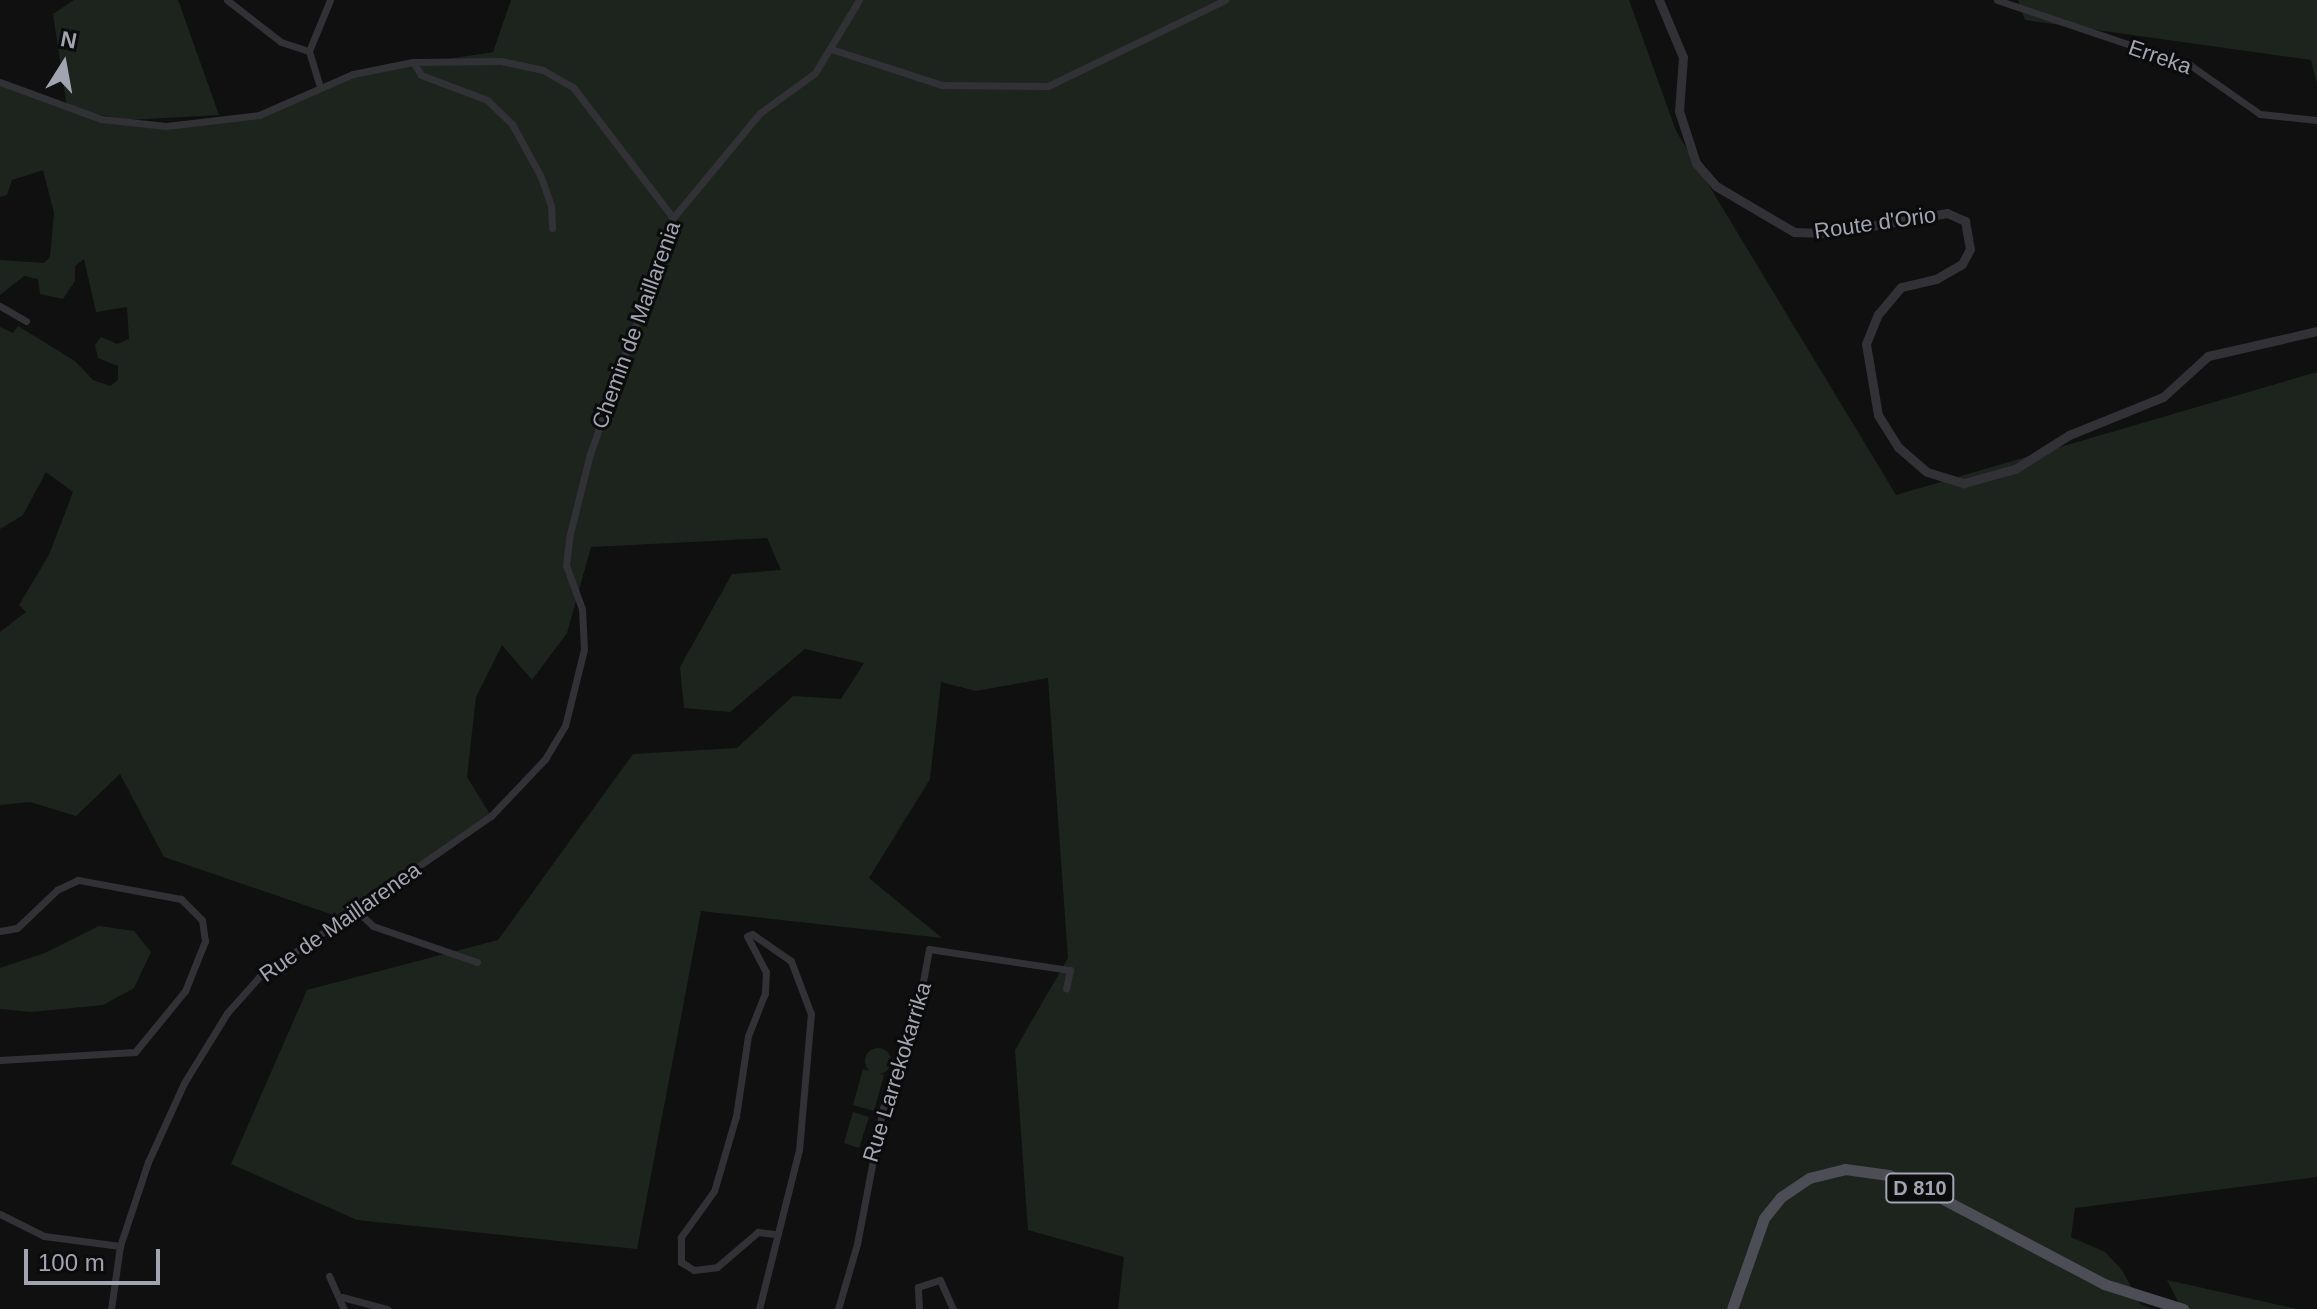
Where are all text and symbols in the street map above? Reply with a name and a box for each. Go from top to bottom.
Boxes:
north arrow [24,24,104,104]
text: N [58,26,79,54]
street label: Erreka [2125,34,2195,80]
street label: Route d'Orio [1812,201,1938,245]
street label: Chemin de Maillarenia [586,218,686,432]
street label: Rue de Maillarenea [254,856,426,988]
street label: Rue Larrekokarrika [857,979,937,1165]
road number: D 810 [1884,1172,1956,1204]
scale bar [28,1233,164,1283]
text: 100 m [38,1249,105,1276]

